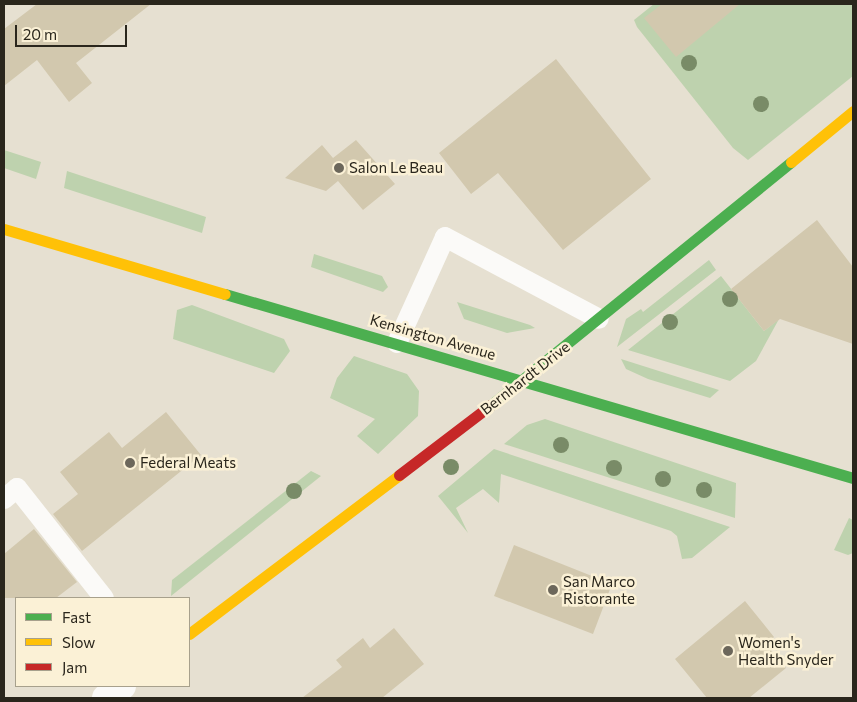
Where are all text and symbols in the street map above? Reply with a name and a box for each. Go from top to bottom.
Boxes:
scale bar [18,15,130,47]
text: 20 m [23,25,57,43]
place label: Salon Le Beau [349,159,443,177]
marker: Salon Le Beau [333,162,345,174]
street label: Kensington Avenue [368,310,498,364]
street label: Bernhardt Drive [477,338,573,418]
place label: Federal Meats [140,454,236,472]
marker: Federal Meats [124,457,136,469]
place label: San Marco Ristorante [563,572,635,607]
marker: San Marco Ristorante [547,584,559,596]
legend [15,597,190,687]
text: Fast [62,608,91,626]
text: Slow [62,633,95,651]
place label: Women's Health Snyder [738,633,834,668]
marker: Women's Health Snyder [722,645,734,657]
text: Jam [62,658,87,676]

